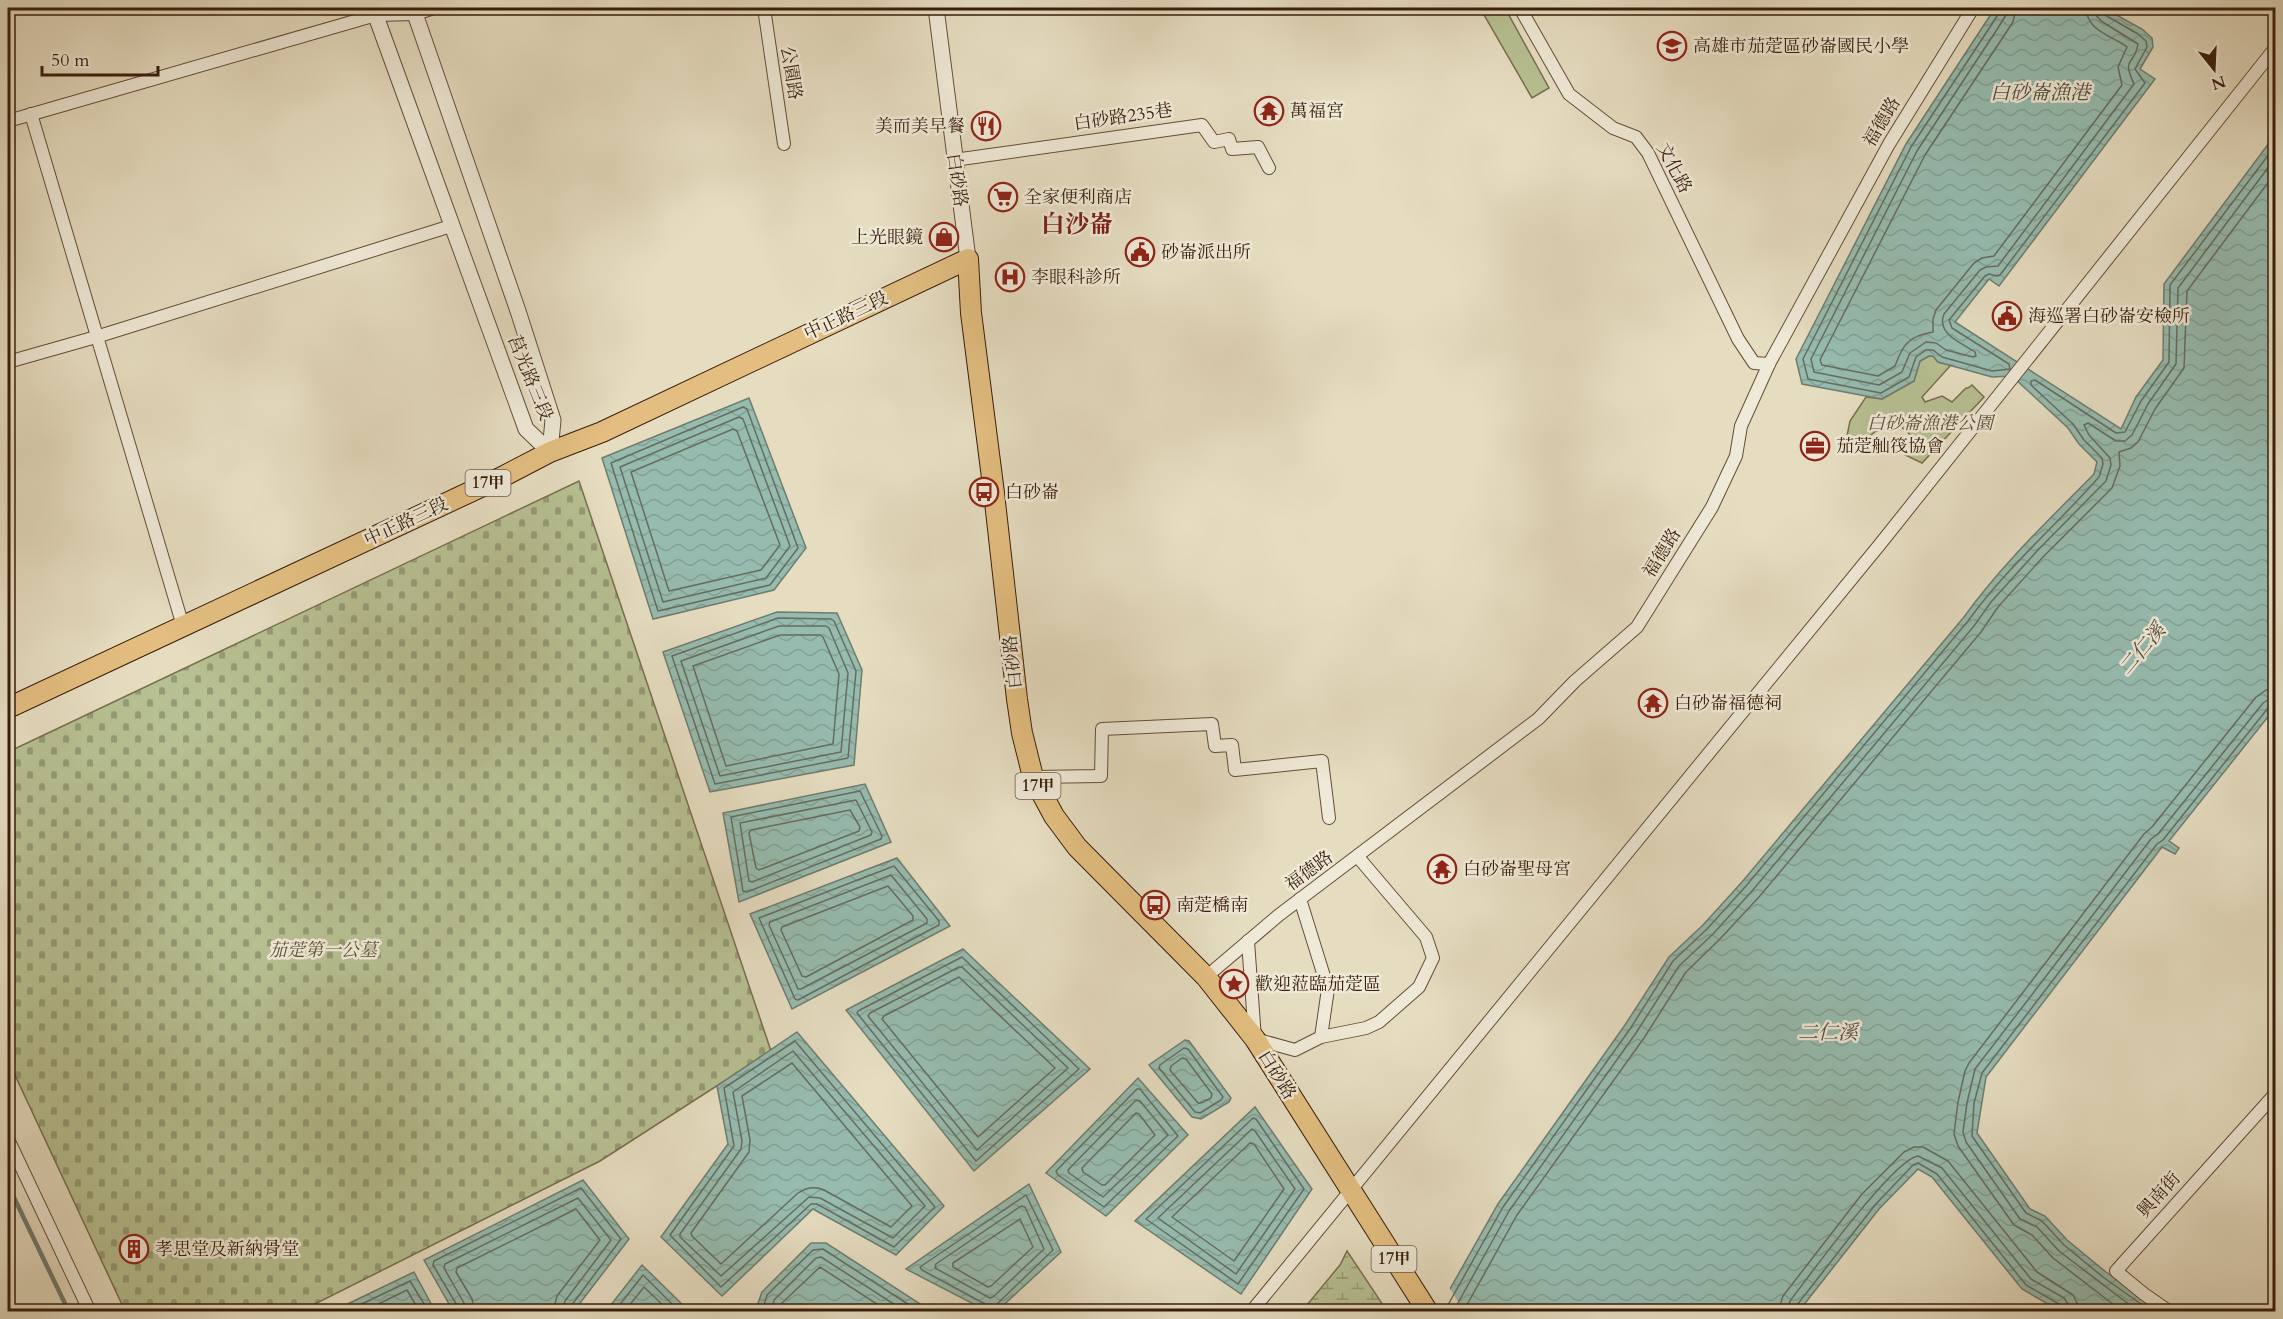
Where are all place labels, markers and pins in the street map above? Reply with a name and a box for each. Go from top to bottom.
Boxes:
school or university icon: 高雄市茄萣區砂崙國民小學 [1656,30,1688,62]
place label: 高雄市茄萣區砂崙國民小學 [1693,34,1909,59]
temple icon: 萬福宮 [1253,95,1285,127]
place label: 萬福宮 [1290,99,1344,124]
restaurant icon: 美而美早餐 [970,110,1002,142]
place label: 美而美早餐 [875,114,965,139]
supermarket icon: 全家便利商店 [987,181,1019,213]
place label: 全家便利商店 [1024,185,1132,210]
shop icon: 上光眼鏡 [928,221,960,253]
place label: 上光眼鏡 [851,225,923,250]
public building icon: 砂崙派出所 [1124,236,1156,268]
place label: 砂崙派出所 [1161,240,1251,265]
hospital icon: 李眼科診所 [994,261,1026,293]
place label: 李眼科診所 [1031,265,1121,290]
public building icon: 海巡署白砂崙安檢所 [1991,300,2023,332]
place label: 海巡署白砂崙安檢所 [2028,304,2190,329]
office icon: 茄萣舢筏協會 [1799,430,1831,462]
place label: 茄萣舢筏協會 [1836,434,1944,459]
bus stop icon: 白砂崙 [968,476,1000,508]
place label: 白砂崙 [1005,480,1059,505]
temple icon: 白砂崙福德祠 [1637,687,1669,719]
place label: 白砂崙福德祠 [1674,691,1782,716]
temple icon: 白砂崙聖母宮 [1426,853,1458,885]
place label: 白砂崙聖母宮 [1463,857,1571,882]
bus stop icon: 南萣橋南 [1139,889,1171,921]
place label: 南萣橋南 [1176,893,1248,918]
place icon: 歡迎蒞臨茄萣區 [1218,968,1250,1000]
place label: 歡迎蒞臨茄萣區 [1255,972,1381,997]
building icon: 孝思堂及新納骨堂 [118,1233,150,1265]
place label: 孝思堂及新納骨堂 [155,1237,299,1262]

